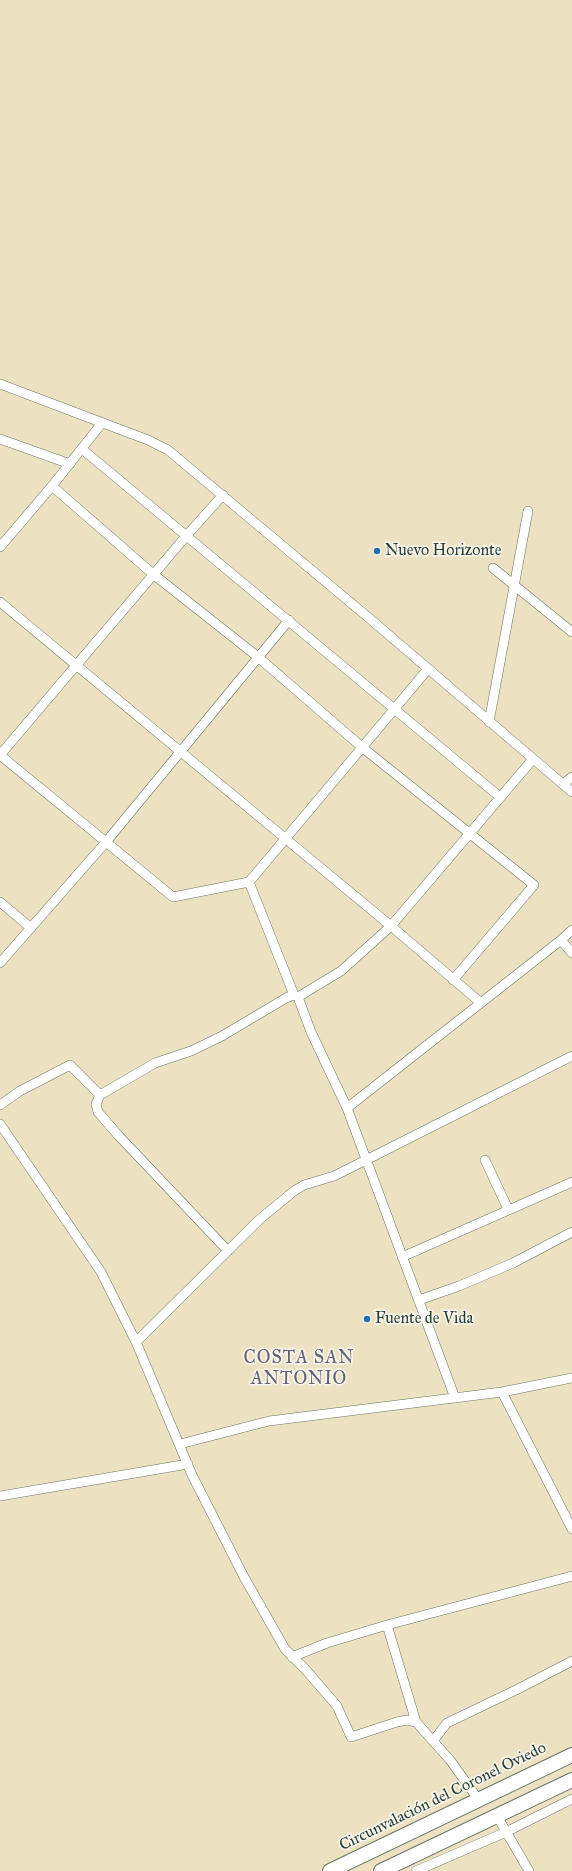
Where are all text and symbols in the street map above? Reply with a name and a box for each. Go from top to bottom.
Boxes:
place label: Nuevo Horizonte [385,541,501,561]
marker: Nuevo Horizonte [372,546,382,556]
place label: Fuente de Vida [375,1309,473,1329]
marker: Fuente de Vida [362,1314,372,1324]
district label: COSTA SAN ANTONIO [243,1348,355,1390]
street label: Circunvalación del Coronel Oviedo [337,1738,549,1856]

